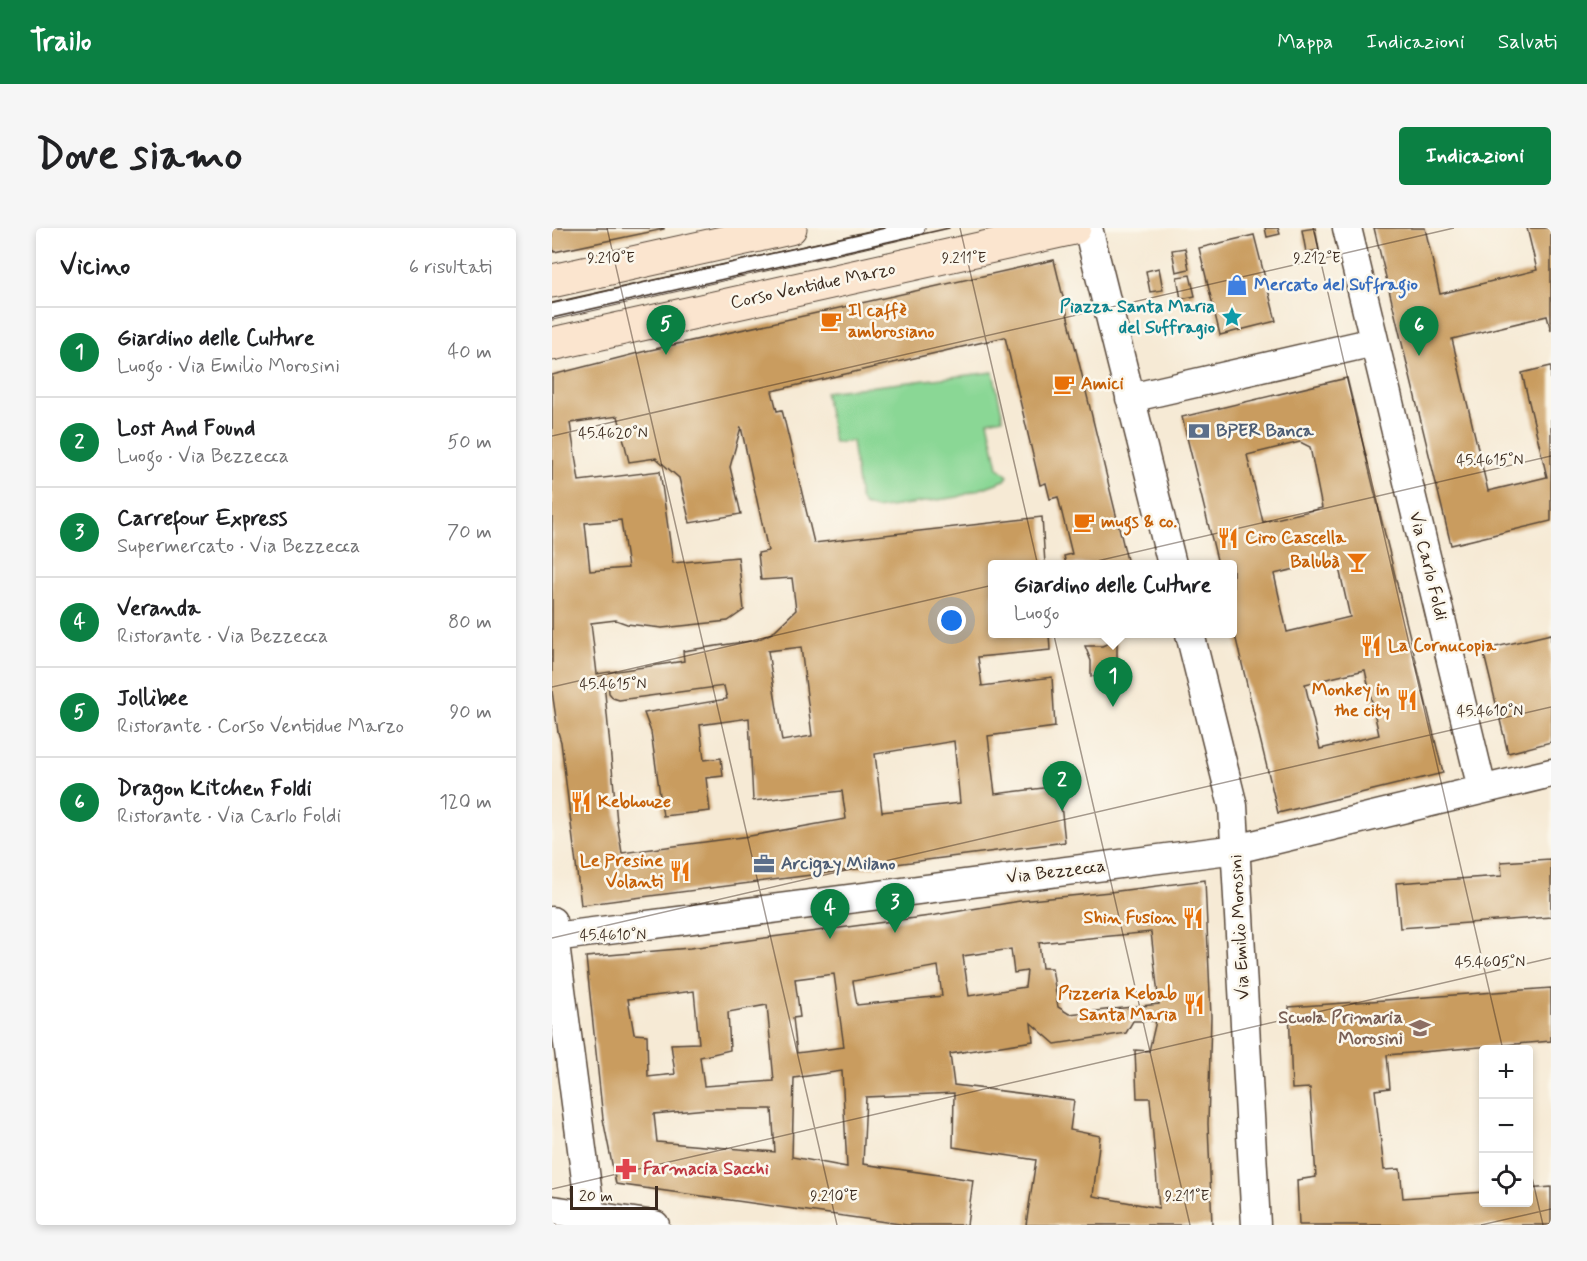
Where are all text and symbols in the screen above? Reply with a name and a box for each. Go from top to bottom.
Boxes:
text: Trailo [30,24,91,61]
text: Mappa [1277,28,1333,56]
text: Indicazioni [1366,28,1465,56]
text: Salvati [1498,28,1557,56]
button: Indicazioni [1399,127,1551,185]
text: Dove siamo [36,129,242,184]
text: 9.210°E [587,249,635,269]
text: 9.211°E [942,249,986,269]
text: 9.212°E [1293,249,1341,269]
text: Vicino [60,250,130,284]
text: 6 risultati [409,254,492,281]
street label: Corso Ventidue Marzo [728,257,898,315]
shop icon: Mercato del Suffragio [1225,273,1249,297]
place label: Mercato del Suffragio [1254,273,1418,299]
place label: Piazza Santa Maria del Suffragio [1060,295,1215,340]
place label: Il caffè ambrosiano [848,299,934,344]
place icon: Piazza Santa Maria del Suffragio [1220,305,1244,329]
pin: 5 [646,306,686,355]
pin: 6 [1400,306,1438,356]
cafe icon: Il caffè ambrosiano [819,309,843,333]
text: Giardino delle Culture [117,325,314,353]
text: 1 [75,339,84,366]
text: 40 m [448,339,492,366]
text: Luogo · Via Emilio Morosini [117,353,340,380]
cafe icon: Amici [1052,372,1076,396]
place label: Amici [1081,372,1124,396]
text: Lost And Found [117,415,255,443]
bank icon: BPER Banca [1187,419,1211,443]
place label: BPER Banca [1216,419,1315,443]
text: 45.4620°N [578,424,648,444]
text: 2 [75,429,84,456]
text: 50 m [447,429,492,456]
text: Luogo · Via Bezzecca [117,443,289,470]
text: 45.4615°N [1456,451,1524,471]
text: Carrefour Express [117,505,287,533]
street label: Via Carlo Foldi [1403,509,1453,623]
cafe icon: mugs & co. [1072,510,1096,534]
place label: mugs & co. [1101,510,1178,536]
text: 3 [75,519,84,546]
text: 70 m [447,519,492,546]
restaurant icon: Ciro Cascella [1216,526,1240,550]
place label: Ciro Cascella [1245,526,1347,550]
text: Supermercato · Via Bezzecca [117,533,360,560]
place label: Balubà [1290,550,1341,574]
bar icon: Balubà [1345,550,1369,574]
popup [988,560,1237,638]
text: Giardino delle Culture [1014,572,1211,600]
text: Veranda [117,595,200,623]
text: Luogo [1014,600,1059,627]
your location [937,606,966,635]
text: 4 [74,609,85,636]
text: 80 m [448,609,492,636]
text: Ristorante · Via Bezzecca [117,623,328,650]
restaurant icon: La Cornucopia [1359,634,1383,658]
place label: La Cornucopia [1388,634,1497,658]
pin: 1 [1094,658,1132,707]
text: 45.4615°N [579,675,647,695]
place label: Monkey in the city [1312,678,1390,723]
text: Jollibee [117,685,188,713]
restaurant icon: Monkey in the city [1395,688,1419,712]
text: 5 [74,699,86,726]
text: 90 m [449,699,492,726]
text: 45.4610°N [1457,702,1523,722]
text: Ristorante · Corso Ventidue Marzo [117,713,404,740]
pin: 2 [1042,762,1082,811]
text: Dragon Kitchen Foldi [117,775,311,803]
text: 6 [74,789,85,816]
text: 120 m [439,789,492,816]
restaurant icon: Kebhouze [569,790,593,814]
place label: Kebhouze [598,790,671,814]
text: Ristorante · Via Carlo Foldi [117,803,341,830]
place label: Le Presine Volanti [580,849,663,894]
office icon: Arcigay Milano [752,852,776,876]
place label: Arcigay Milano [781,852,895,878]
street label: Via Bezzecca [1005,854,1107,890]
street label: Via Emilio Morosini [1224,854,1256,1000]
restaurant icon: Le Presine Volanti [668,859,692,883]
pin: 3 [876,884,914,933]
pin: 4 [810,890,850,939]
place label: Shin Fusion [1083,906,1177,930]
restaurant icon: Shin Fusion [1181,906,1205,930]
text: 45.4610°N [580,926,646,946]
text: 45.4605°N [1455,953,1525,973]
place label: Pizzeria Kebab Santa Maria [1058,982,1177,1027]
restaurant icon: Pizzeria Kebab Santa Maria [1182,992,1206,1016]
place label: Scuola Primaria Morosini [1278,1006,1403,1051]
school or university icon: Scuola Primaria Morosini [1408,1016,1432,1040]
map controls [1479,1045,1533,1207]
button: + [1479,1045,1533,1099]
button: − [1479,1099,1533,1153]
button: locate [1479,1153,1533,1207]
pharmacy icon: Farmacia Sacchi [614,1157,638,1181]
place label: Farmacia Sacchi [643,1157,769,1181]
scale bar [570,1183,658,1210]
text: 20 m [579,1186,613,1207]
text: 9.210°E [810,1187,858,1207]
text: 9.211°E [1165,1187,1209,1207]

